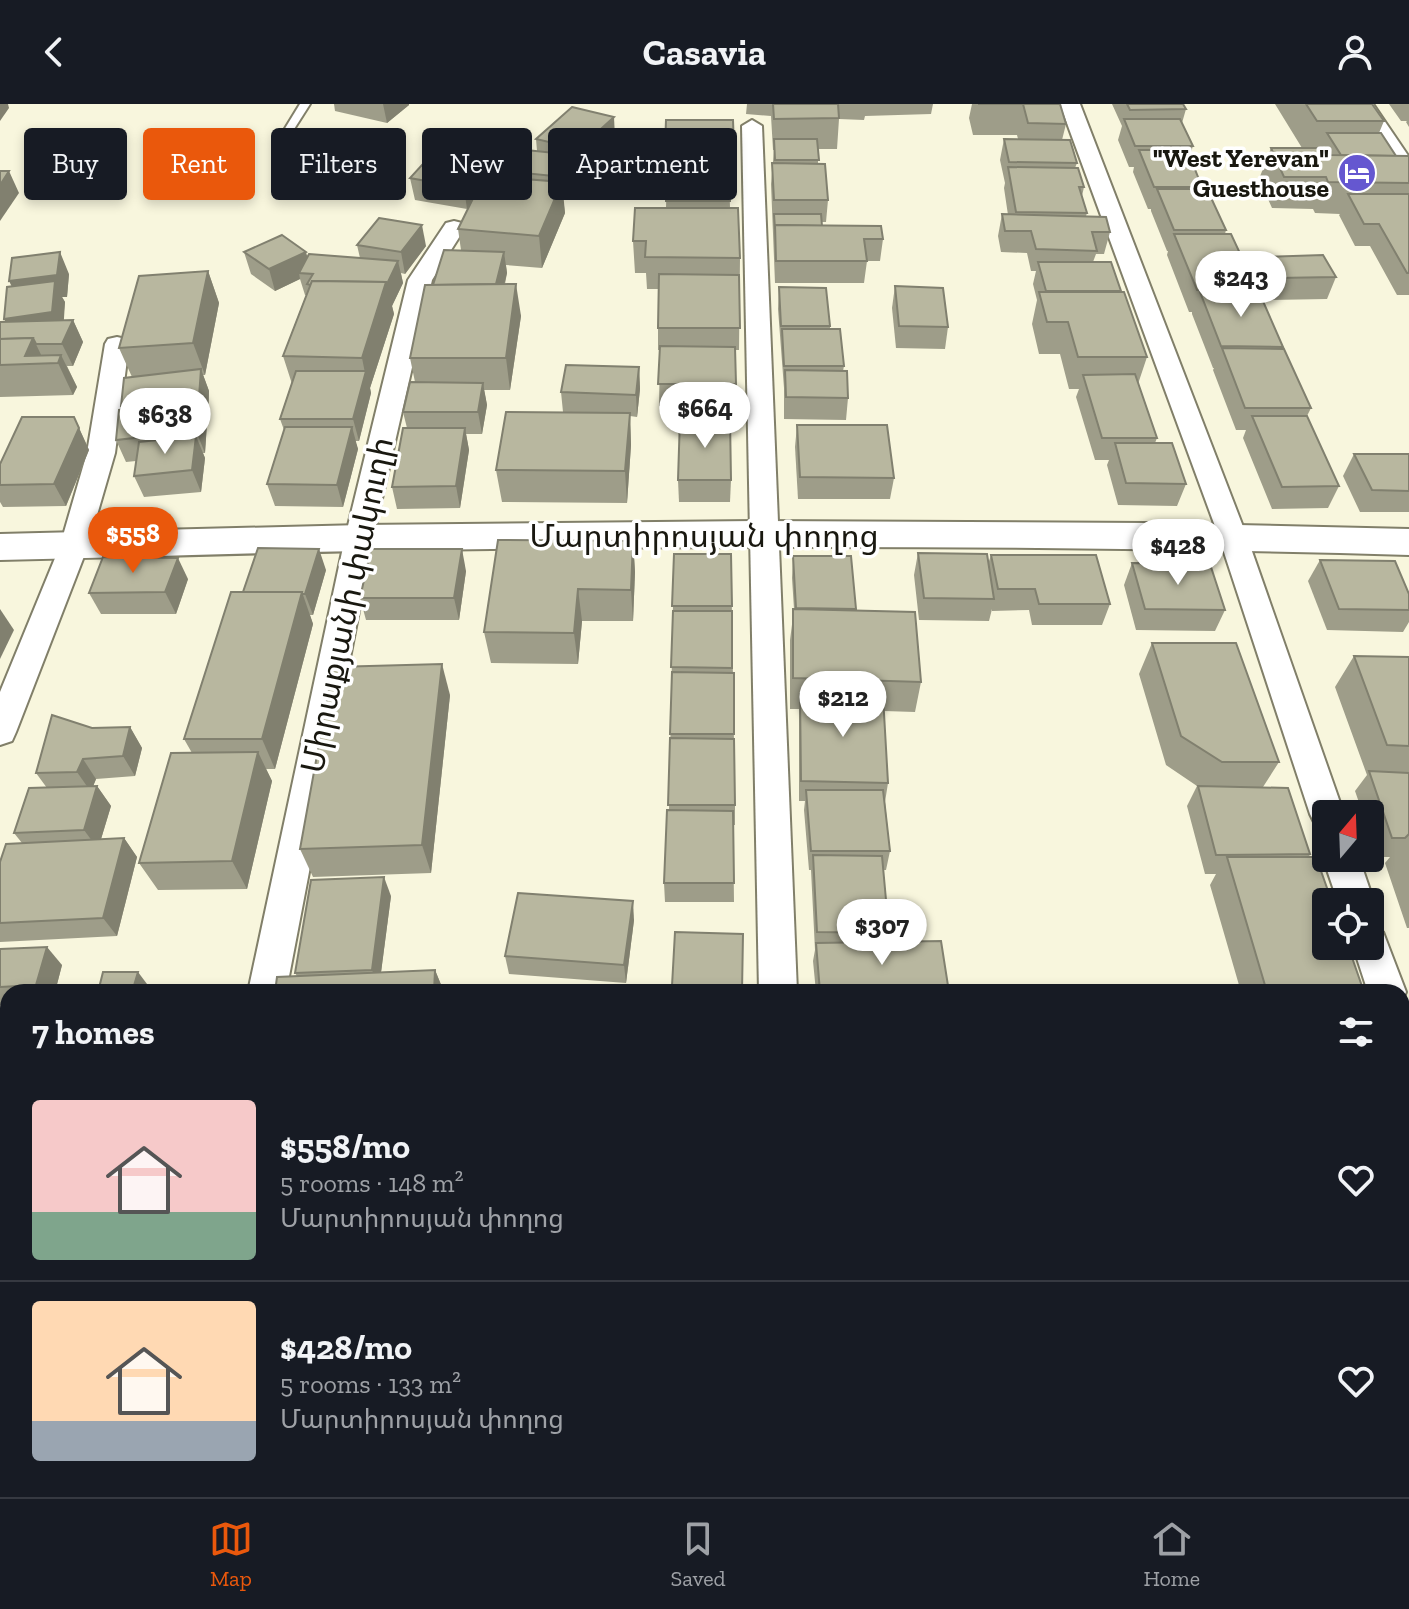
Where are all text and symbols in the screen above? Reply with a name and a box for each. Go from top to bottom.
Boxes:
icon: back [32,30,76,74]
icon: person [1333,30,1377,74]
text: Casavia [643,31,766,74]
chip: Buy [24,128,127,200]
chip: Rent [143,128,255,200]
chip: Filters [271,128,406,200]
chip: New [422,128,532,200]
chip: Apartment [548,128,737,200]
place label: "West Yerevan" Guesthouse [1153,142,1329,204]
hotel icon: "West Yerevan" Guesthouse [1336,152,1378,194]
pin: $243 [1194,251,1288,319]
text: $243 [1213,261,1269,293]
pin: $664 [658,382,752,450]
pin: $638 [118,388,212,456]
text: $664 [677,392,733,424]
text: $638 [138,398,192,430]
street label: Միրաքյանի փակուղի [293,434,401,776]
pin: $558 [86,507,180,575]
text: $558 [106,517,160,549]
street label: Մարտիրոսյան փողոց [529,517,879,555]
pin: $428 [1131,519,1225,587]
text: $428 [1150,529,1206,561]
pin: $212 [796,671,890,739]
text: $212 [817,681,869,713]
north arrow [1312,800,1384,872]
map controls [1312,800,1384,960]
button: locate [1312,888,1384,960]
pin: $307 [835,899,929,967]
text: $307 [855,909,909,941]
icon: filters [1334,1010,1378,1054]
text: 7 homes [32,1012,155,1053]
text: $558/mo [280,1126,410,1167]
icon: home [96,1132,192,1228]
icon: heart [1334,1158,1378,1202]
text: 5 rooms · 148 m² [280,1167,464,1199]
text: Մարտիրոսյան փողոց [280,1202,564,1234]
text: $428/mo [280,1327,412,1368]
icon: home [96,1333,192,1429]
icon: heart [1334,1359,1378,1403]
text: 5 rooms · 133 m² [280,1368,461,1400]
text: Մարտիրոսյան փողոց [280,1403,564,1435]
tab: Map [209,1517,253,1592]
tab: Saved [671,1517,726,1592]
tab: Home [1143,1517,1200,1592]

